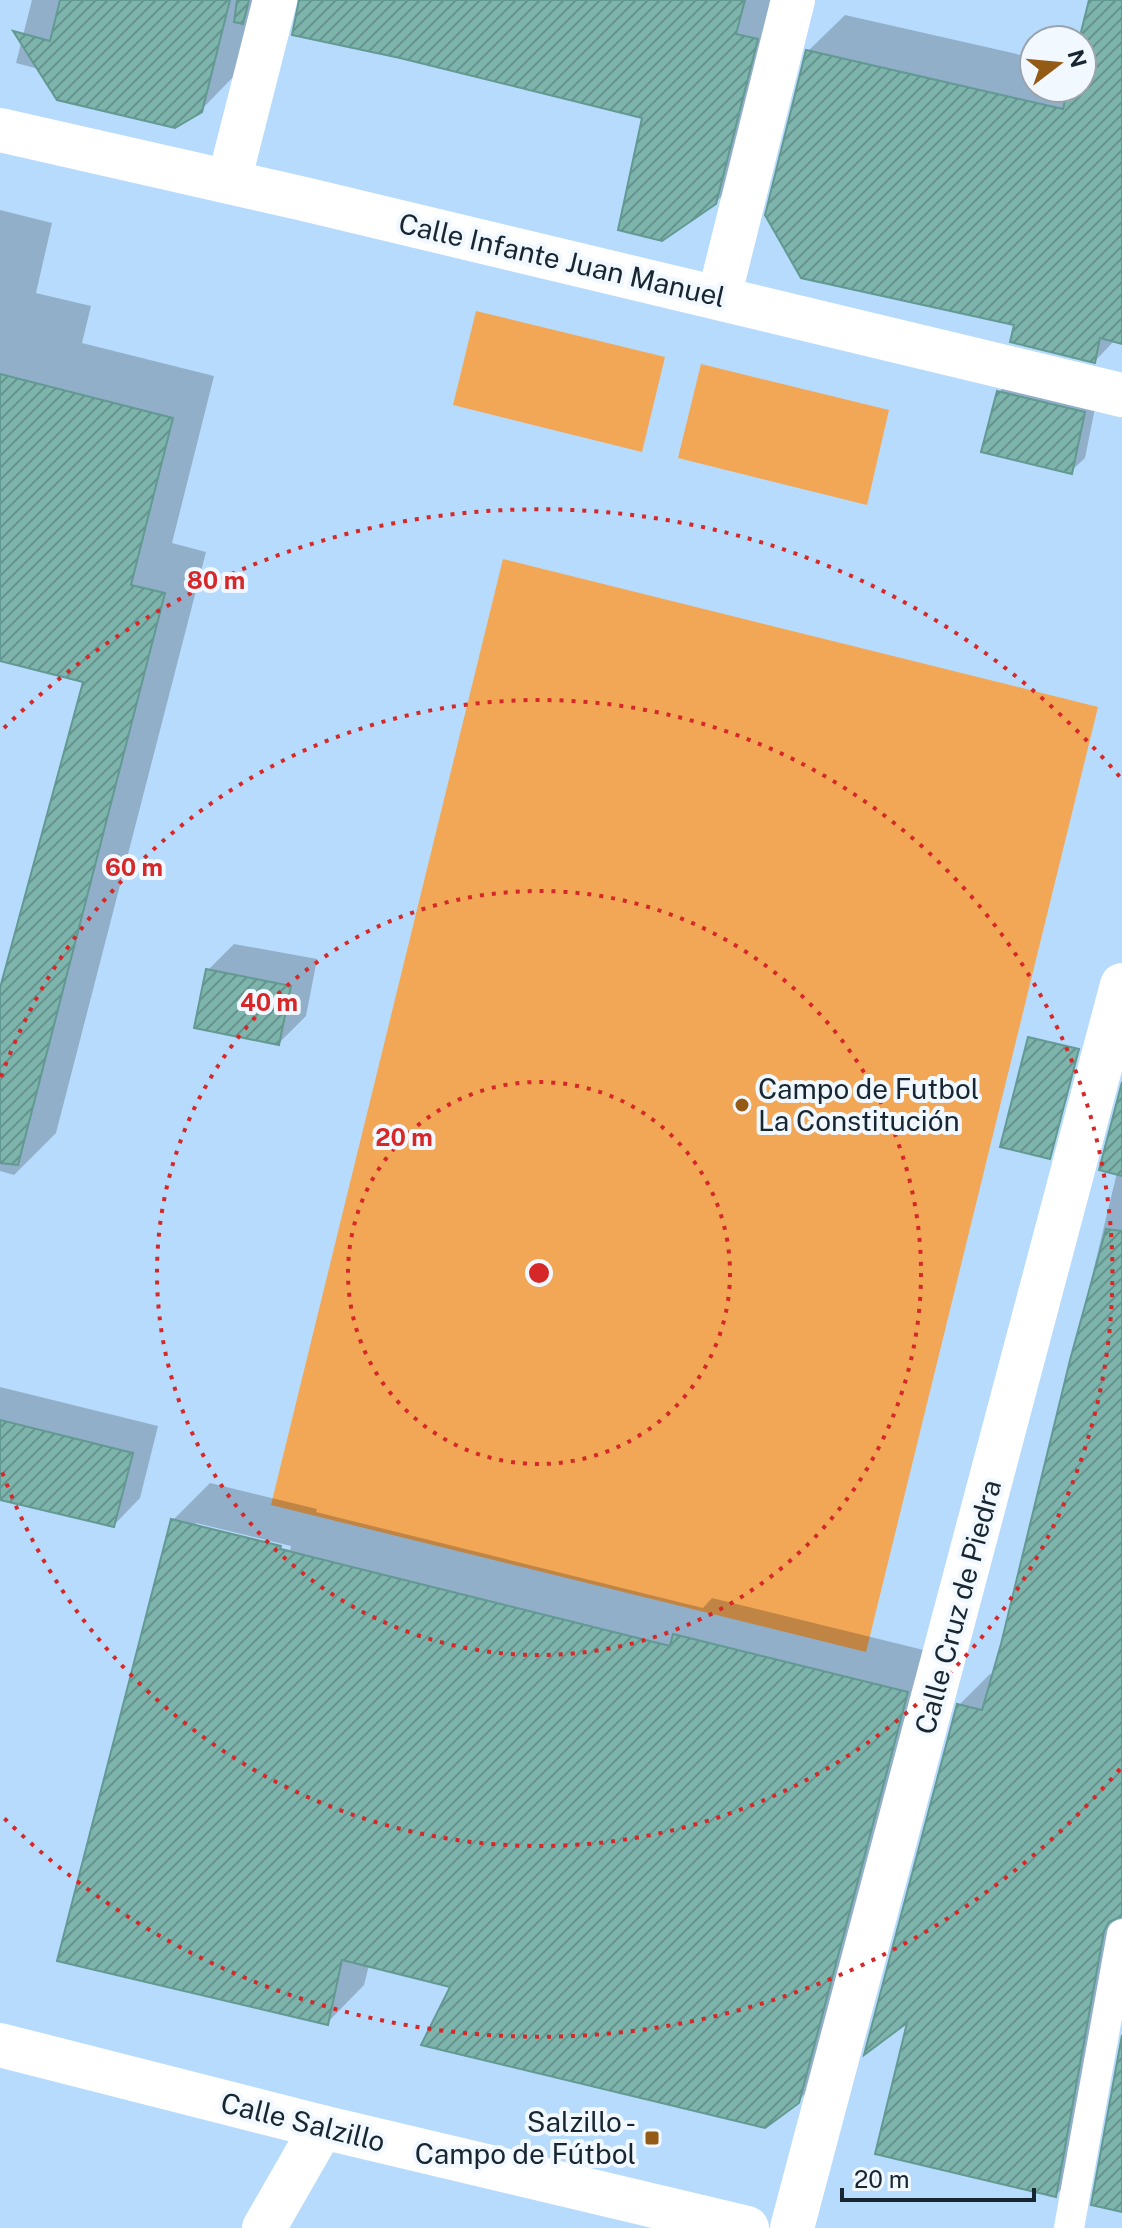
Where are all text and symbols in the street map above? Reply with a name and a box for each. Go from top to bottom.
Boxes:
north arrow [1018,24,1098,104]
text: N [1062,47,1092,70]
street label: Calle Infante Juan Manuel [396,206,729,313]
text: 80 m [187,566,245,594]
text: 60 m [105,853,163,881]
text: 40 m [240,988,298,1016]
place label: Campo de Futbol La Constitución [758,1072,979,1137]
marker: Campo de Futbol La Constitución [733,1096,751,1114]
text: 20 m [375,1123,433,1151]
centre of rings [525,1259,553,1287]
street label: Calle Cruz de Piedra [908,1476,1007,1738]
street label: Calle Salzillo [218,2085,389,2158]
place label: Salzillo - Campo de Fútbol [415,2105,636,2170]
marker: Salzillo - Campo de Fútbol [643,2129,661,2147]
scale bar [842,2152,1034,2202]
text: 20 m [854,2165,910,2193]

